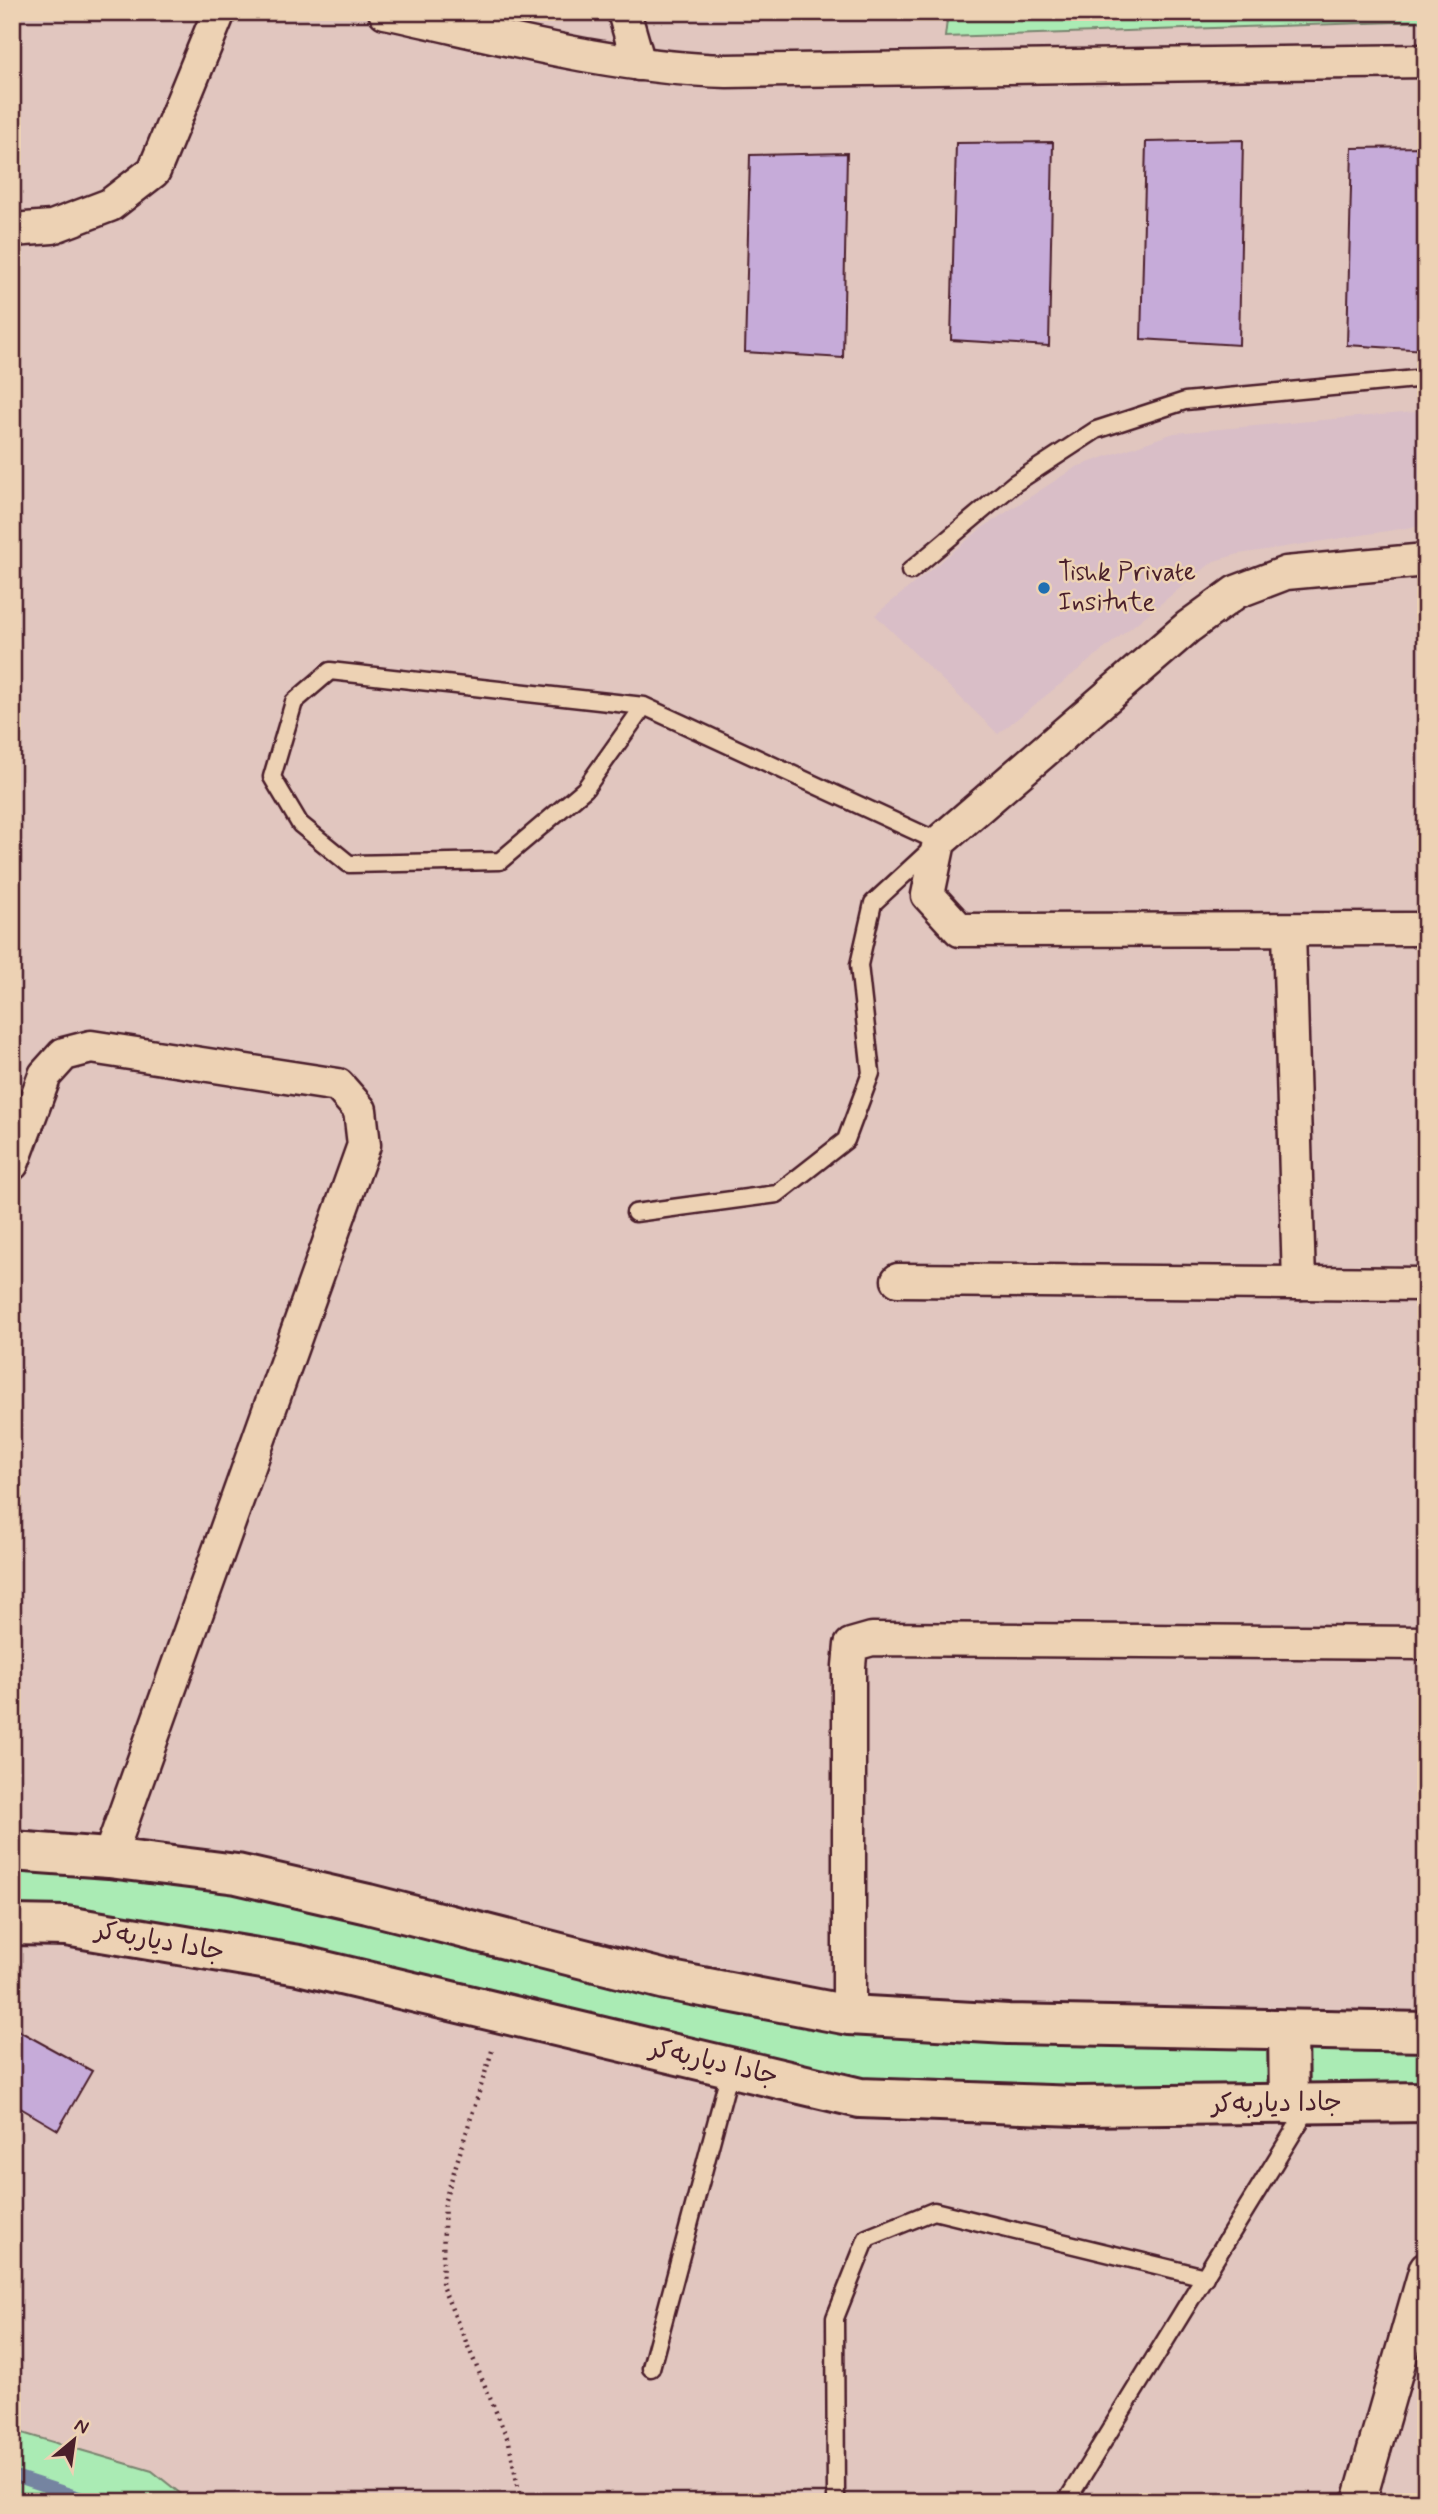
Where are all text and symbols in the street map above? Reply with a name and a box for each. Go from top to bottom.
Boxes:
place label: Tishk Private Insitute [1058,556,1196,620]
marker: Tishk Private Insitute [1036,580,1052,596]
street label: جادا دیاربه‌كر [91,1914,227,1970]
street label: جادا دیاربه‌كر [645,2031,781,2094]
street label: جادا دیاربه‌كر [1210,2086,1342,2122]
north arrow [38,2406,108,2476]
text: N [70,2412,93,2440]

